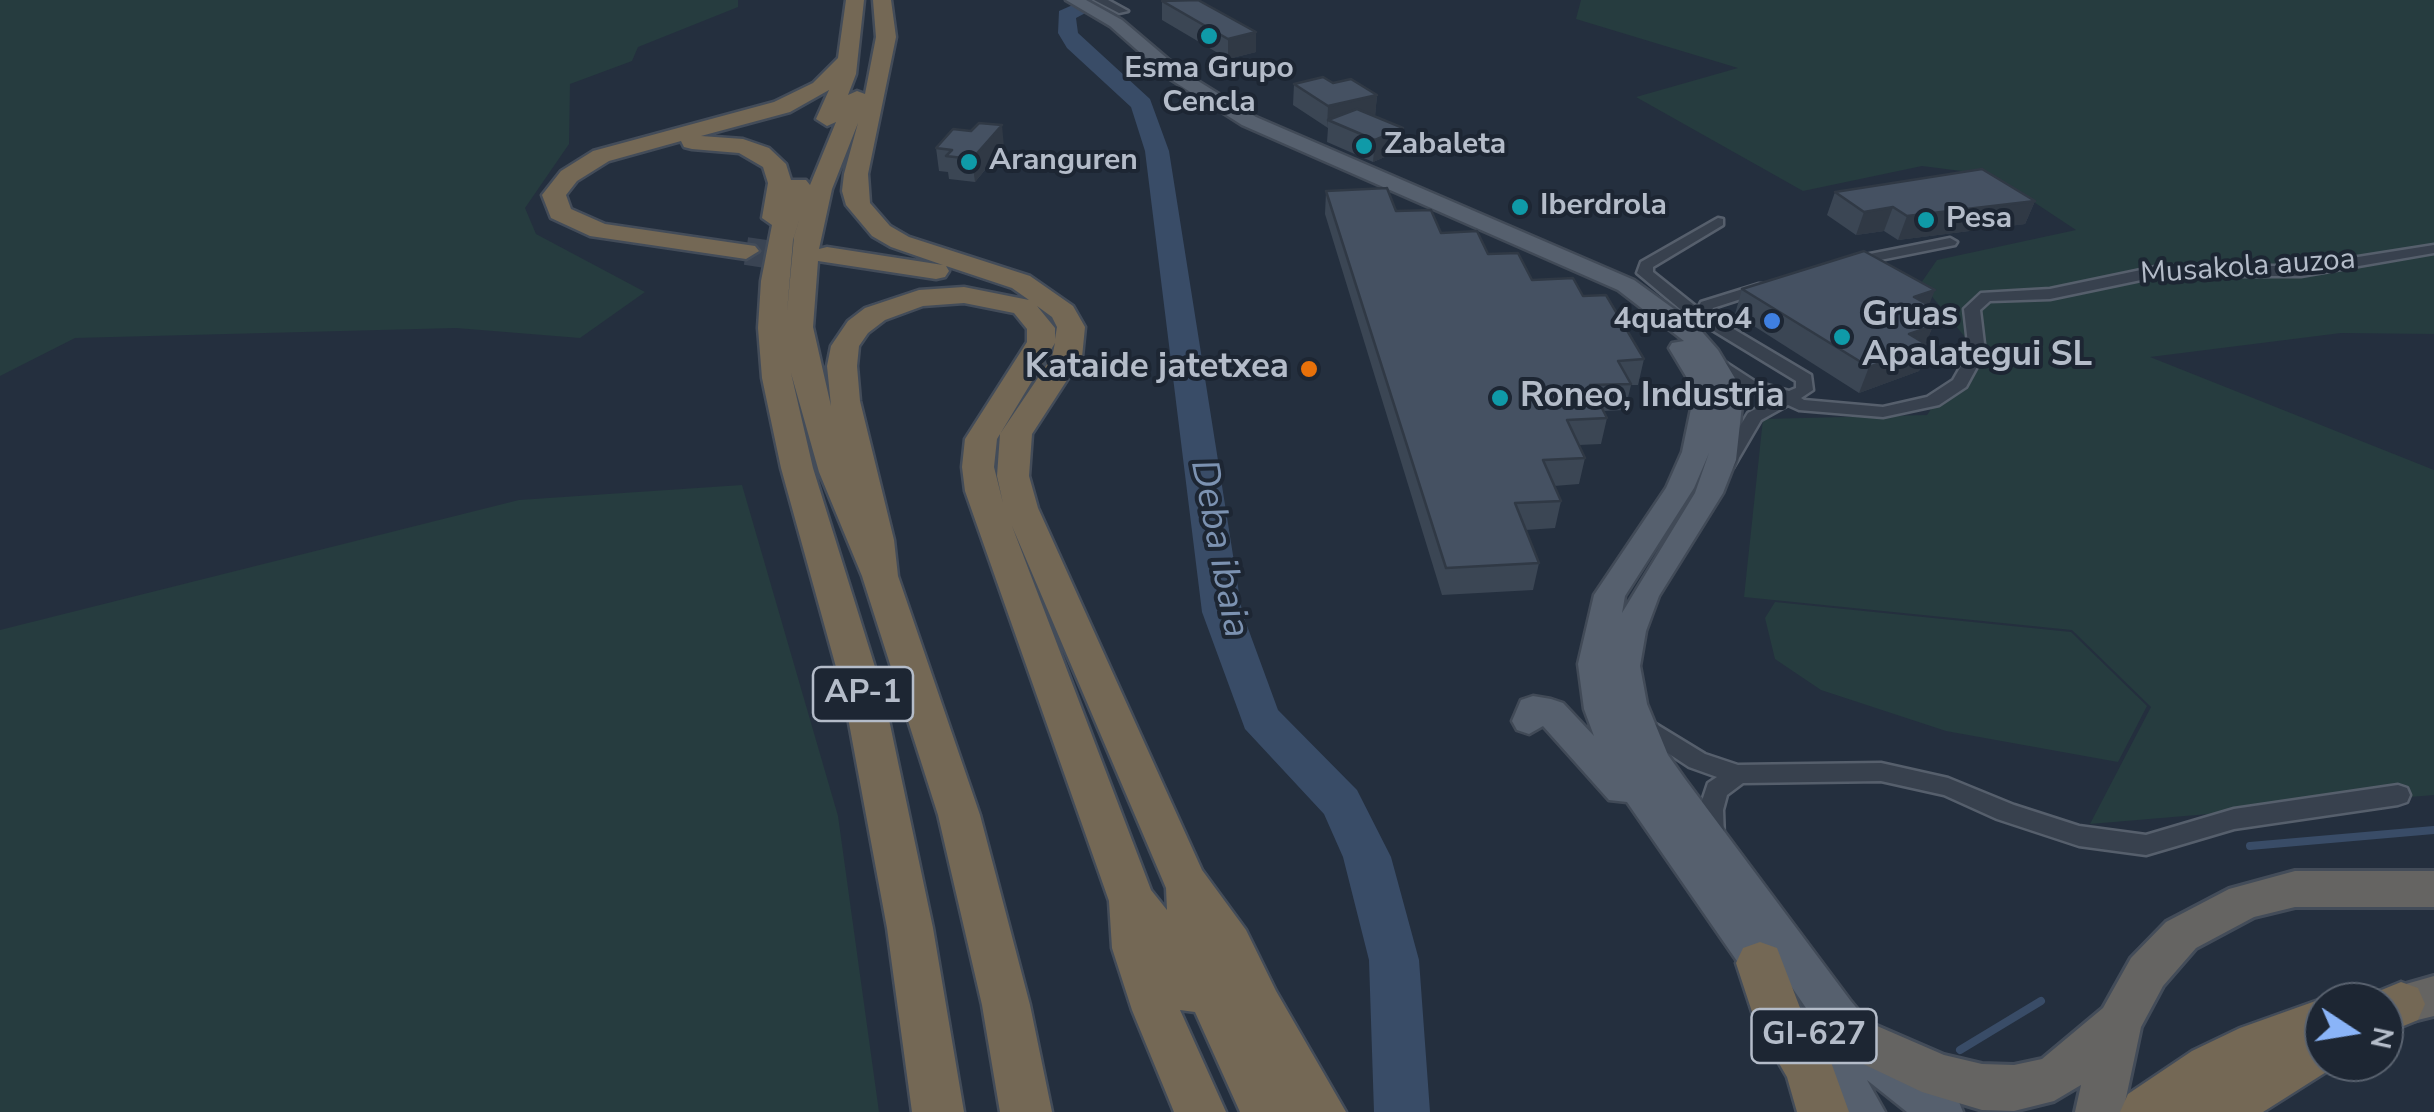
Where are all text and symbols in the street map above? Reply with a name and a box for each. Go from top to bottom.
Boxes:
marker: Esma Grupo Cencla [1198,25,1220,47]
place label: Esma Grupo Cencla [1124,52,1294,122]
place label: Zabaleta [1384,128,1506,164]
marker: Zabaleta [1353,135,1375,157]
place label: Aranguren [989,144,1138,180]
marker: Aranguren [958,151,980,173]
place label: Iberdrola [1540,189,1667,225]
marker: Iberdrola [1509,196,1531,218]
place label: Pesa [1946,202,2012,238]
marker: Pesa [1915,209,1937,231]
street label: Musakola auzoa [2139,243,2357,293]
place label: Gruas Apalategui SL [1862,296,2092,378]
place label: 4quattro4 [1613,303,1752,339]
marker: 4quattro4 [1761,310,1783,332]
marker: Gruas Apalategui SL [1831,326,1853,348]
place label: Kataide jatetxea [1025,348,1289,390]
marker: Kataide jatetxea [1298,358,1320,380]
place label: Roneo, Industria [1520,377,1785,419]
marker: Roneo, Industria [1489,387,1511,409]
water label: Deba ibaia [1178,456,1258,642]
road number: AP-1 [813,667,913,721]
north arrow [2304,982,2404,1082]
road number: GI-627 [1752,1009,1876,1063]
text: N [2361,1024,2402,1052]

